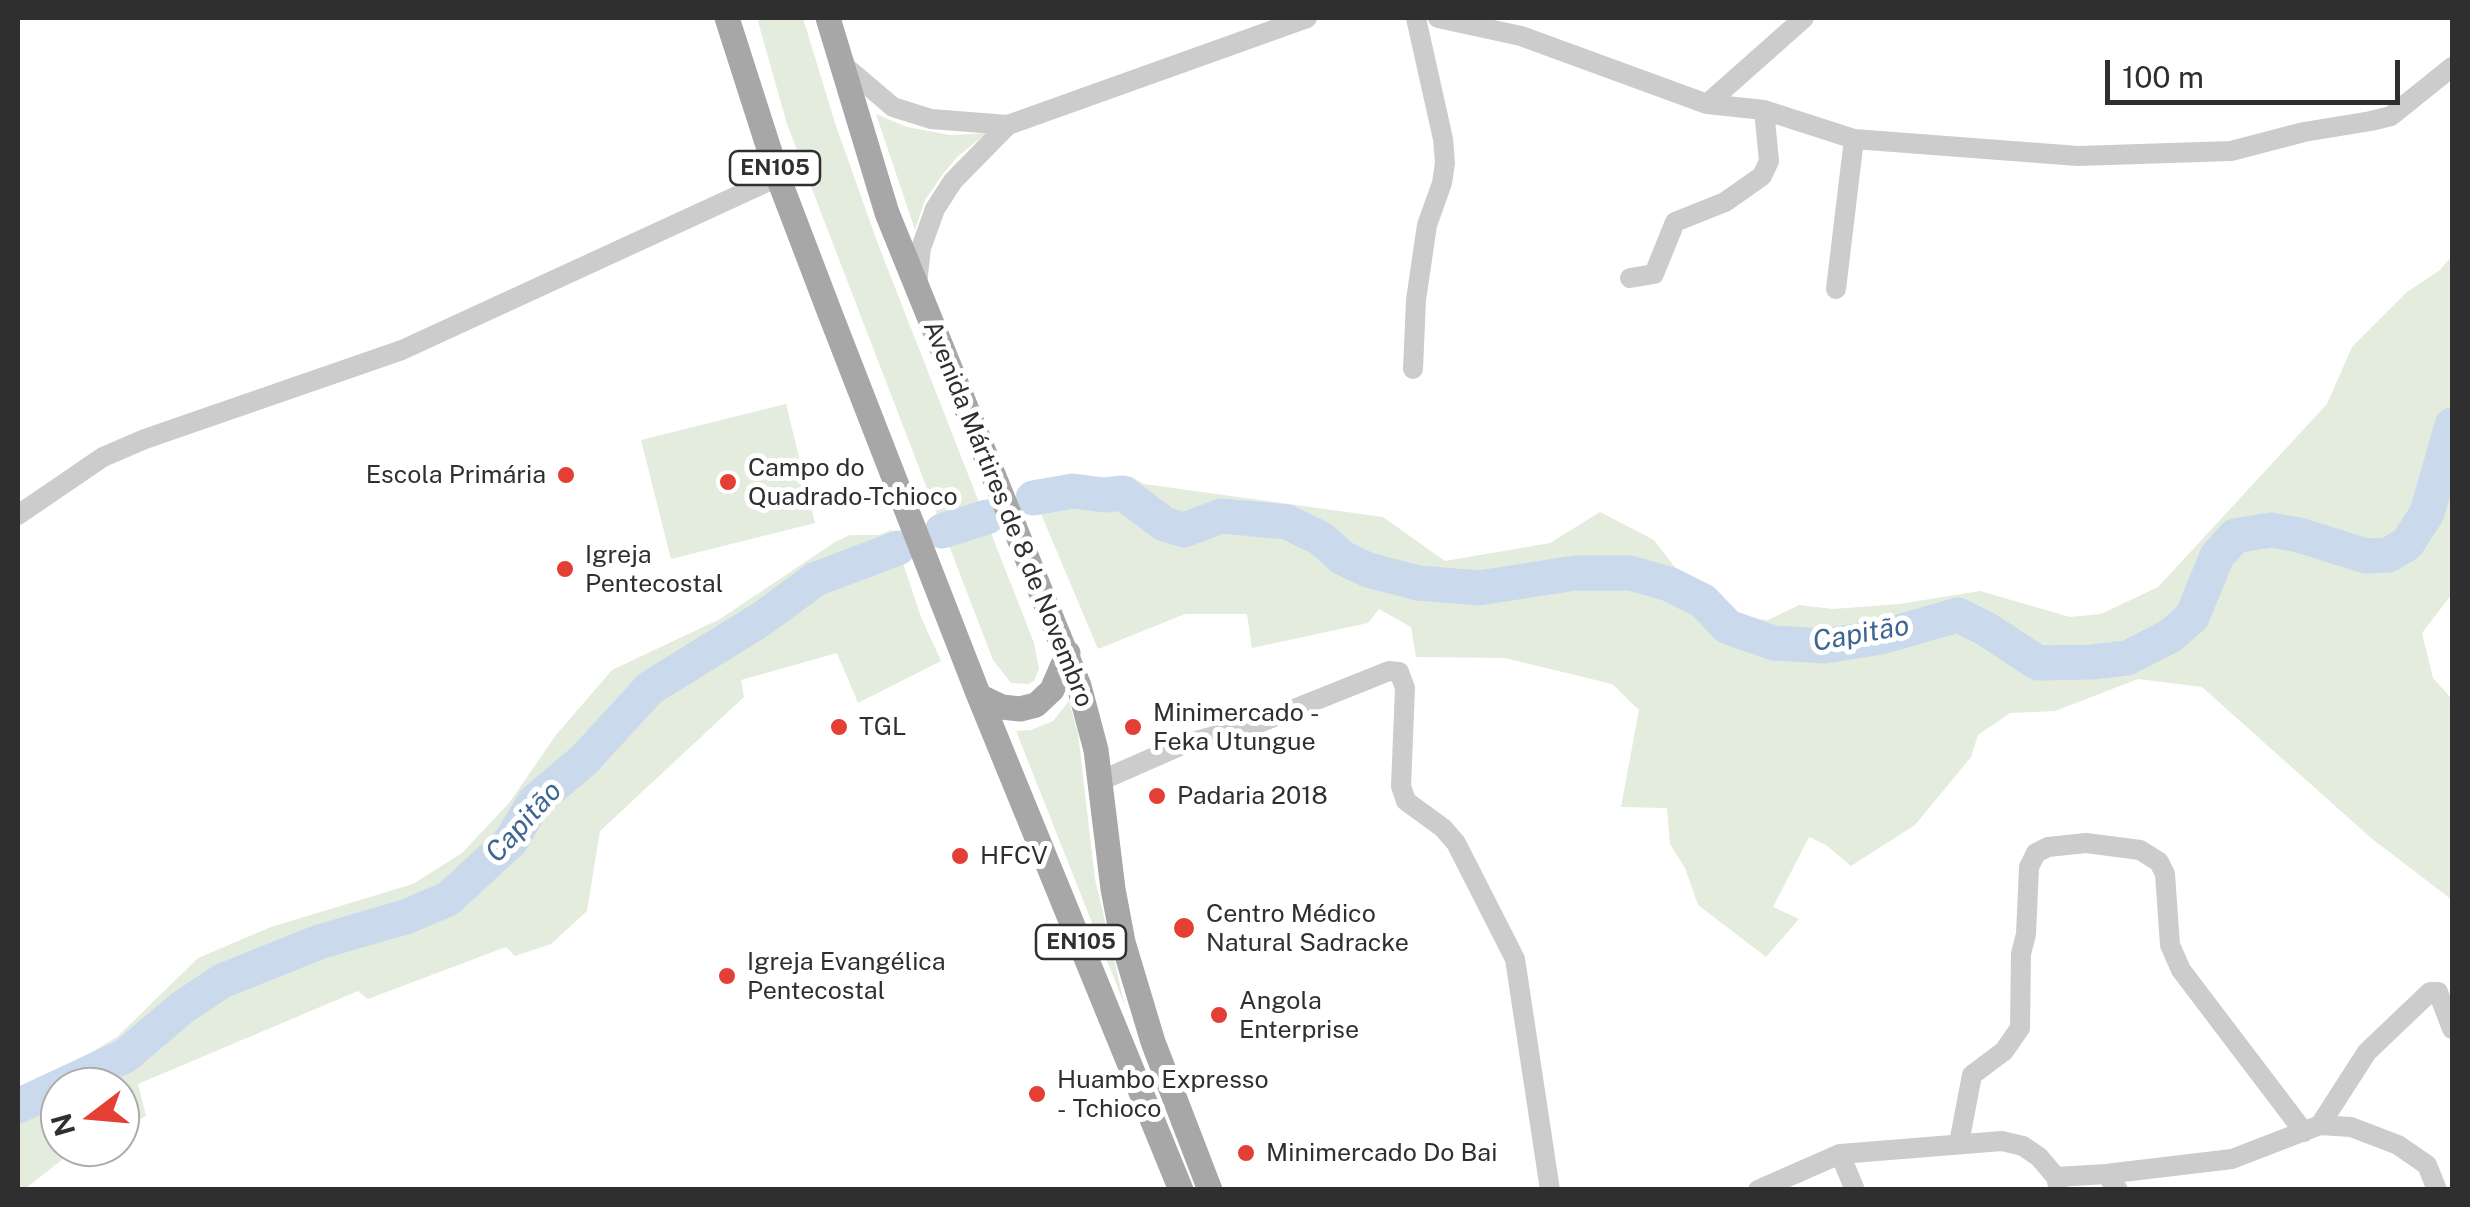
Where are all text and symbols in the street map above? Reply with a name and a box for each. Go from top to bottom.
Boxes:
scale bar [2110,40,2405,102]
text: 100 m [2122,59,2204,95]
road number: EN105 [730,151,820,185]
street label: Avenida Mártires de 8 de Novembro [917,317,1099,711]
place label: Campo do Quadrado-Tchioco [748,453,958,512]
place label: Escola Primária [366,460,546,490]
marker: Escola Primária [555,464,577,486]
marker: Campo do Quadrado-Tchioco [717,471,739,493]
place label: Igreja Pentecostal [585,540,723,599]
marker: Igreja Pentecostal [554,558,576,580]
water label: Capitão [1810,609,1912,659]
place label: Minimercado - Feka Utungue [1153,698,1319,757]
place label: TGL [859,712,906,742]
marker: TGL [828,716,850,738]
marker: Minimercado - Feka Utungue [1122,716,1144,738]
water label: Capitão [479,775,569,869]
place label: Padaria 2018 [1177,781,1328,811]
marker: Padaria 2018 [1146,785,1168,807]
place label: HFCV [980,841,1048,871]
marker: HFCV [949,845,971,867]
place label: Centro Médico Natural Sadracke [1206,899,1409,958]
marker: Centro Médico Natural Sadracke [1171,915,1197,941]
road number: EN105 [1036,925,1126,959]
place label: Igreja Evangélica Pentecostal [747,947,946,1006]
marker: Igreja Evangélica Pentecostal [716,965,738,987]
place label: Angola Enterprise [1239,986,1359,1045]
marker: Angola Enterprise [1208,1004,1230,1026]
place label: Huambo Expresso - Tchioco [1057,1065,1269,1124]
north arrow [40,1067,140,1167]
marker: Huambo Expresso - Tchioco [1026,1083,1048,1105]
text: N [44,1110,81,1140]
place label: Minimercado Do Bai [1266,1138,1497,1168]
marker: Minimercado Do Bai [1235,1142,1257,1164]

